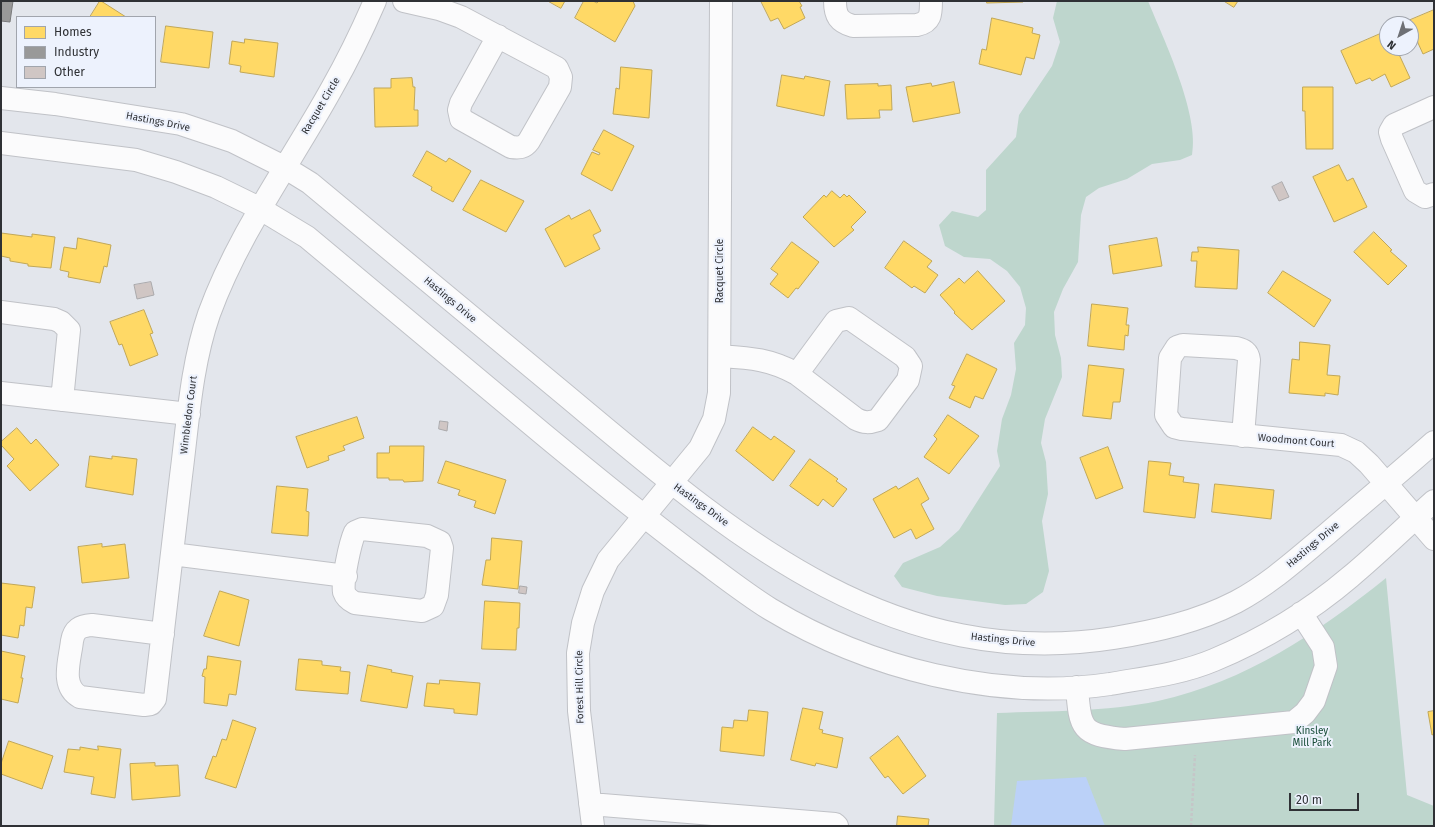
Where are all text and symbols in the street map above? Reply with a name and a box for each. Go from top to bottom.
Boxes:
legend [16,16,156,88]
north arrow [1379,16,1419,56]
text: Homes [54,25,92,39]
text: N [1385,38,1399,52]
text: Industry [54,45,99,59]
text: Other [54,65,85,79]
street label: Racquet Circle [299,75,343,137]
street label: Hastings Drive [125,110,191,134]
street label: Racquet Circle [714,239,726,303]
street label: Hastings Drive [421,275,479,325]
street label: Wimbledon Court [178,375,200,455]
street label: Woodmont Court [1257,432,1335,450]
street label: Hastings Drive [671,481,731,529]
street label: Hastings Drive [1284,520,1342,570]
street label: Hastings Drive [970,631,1036,649]
street label: Forest Hill Circle [573,650,587,724]
park label: Kinsley Mill Park [1293,725,1331,748]
scale bar [1291,785,1361,811]
text: 20 m [1296,793,1322,807]

